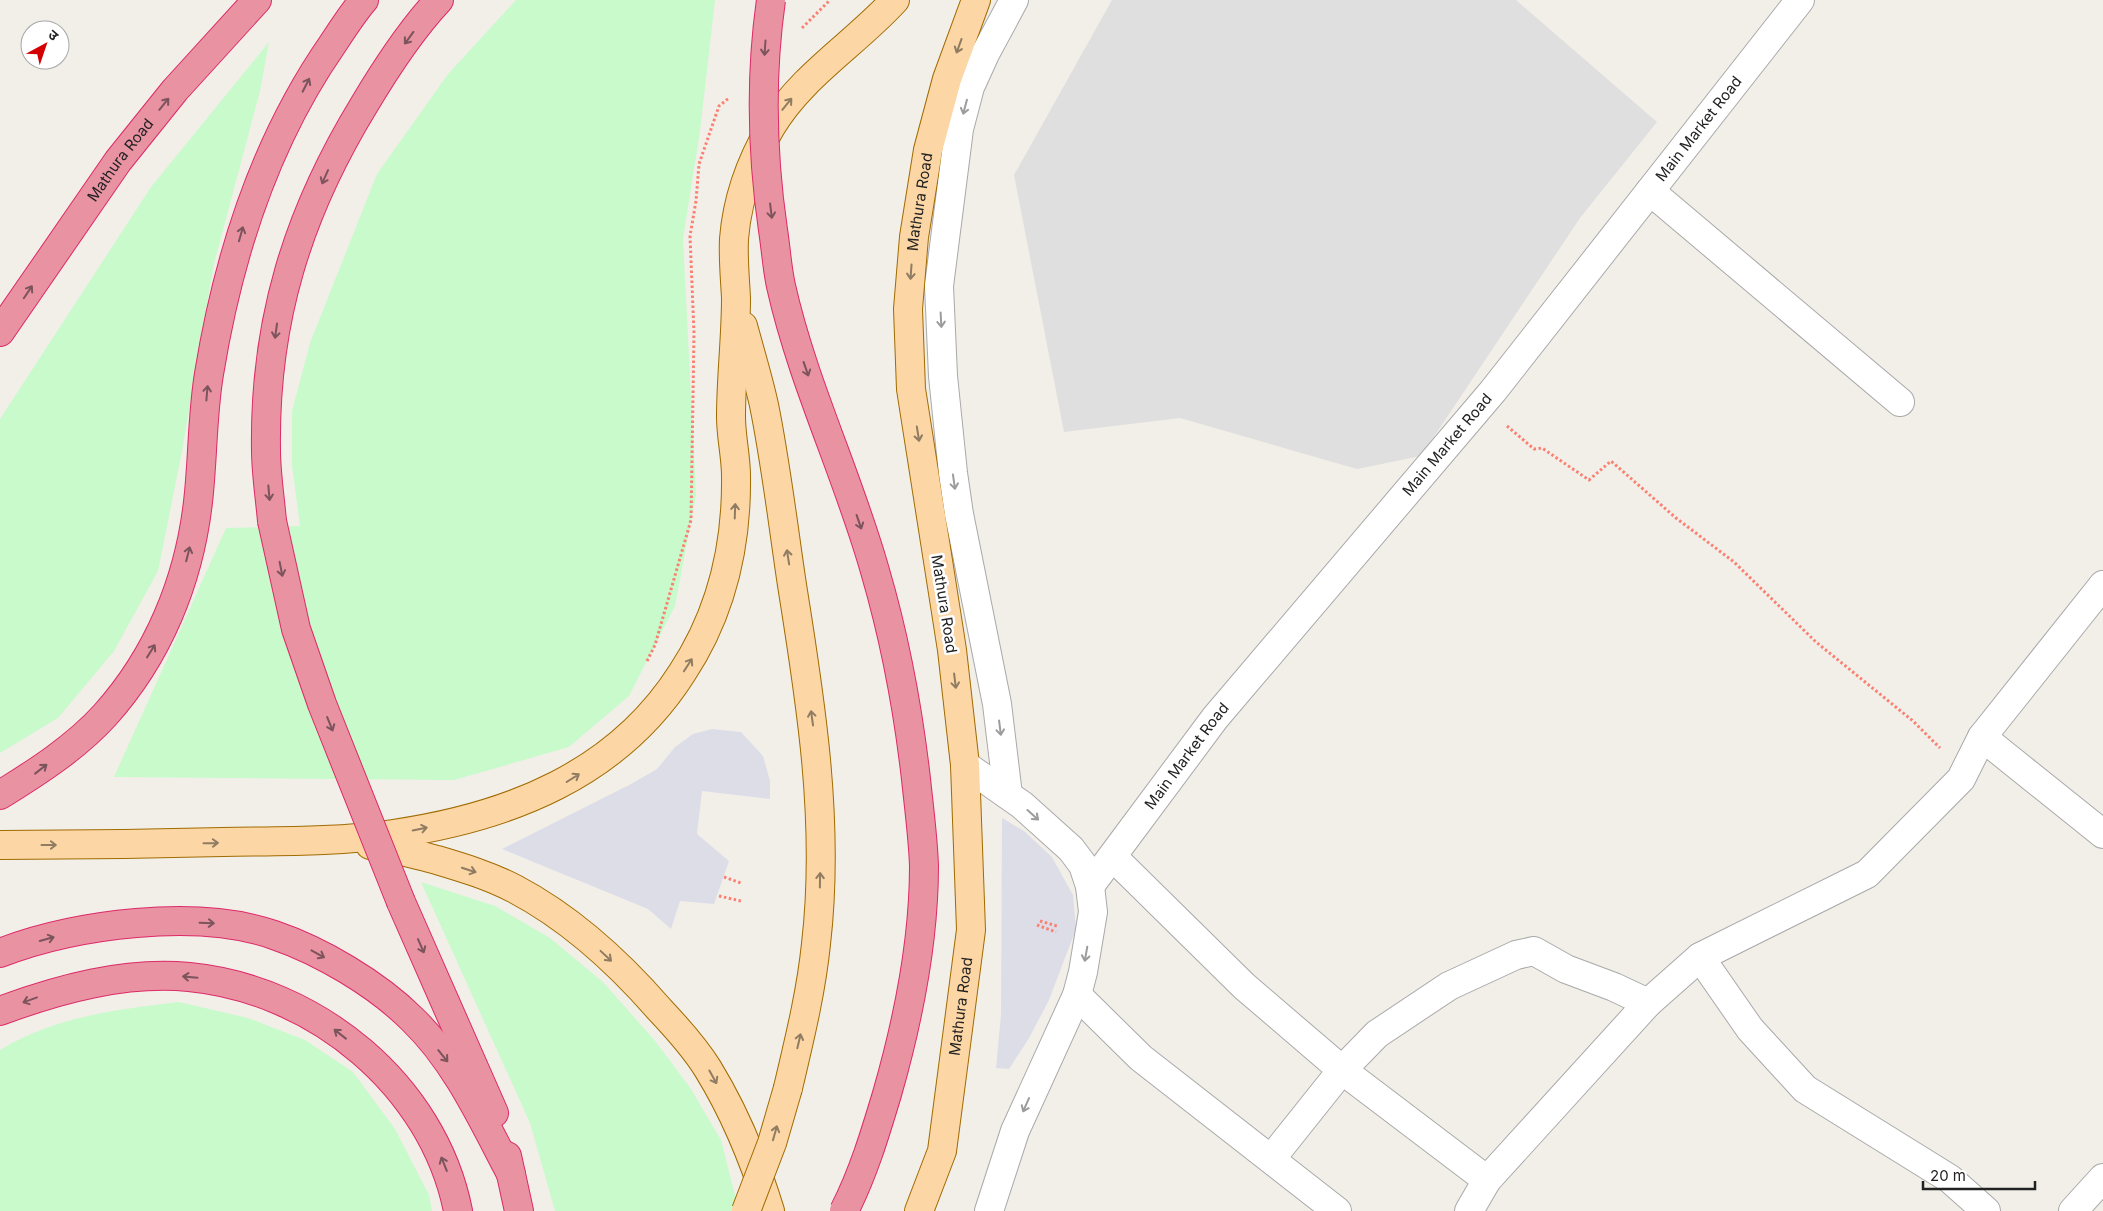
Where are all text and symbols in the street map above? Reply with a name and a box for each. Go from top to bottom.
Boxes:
north arrow [20,20,70,70]
text: उ [45,26,63,44]
one-way arrow [404,31,414,45]
one-way arrow [954,37,963,53]
one-way arrow [760,40,770,56]
street label: Main Market Road [1651,72,1746,185]
one-way arrow [301,78,311,93]
one-way arrow [782,97,793,110]
one-way arrow [159,98,170,111]
one-way arrow [960,99,969,115]
street label: Mathura Road [83,114,157,205]
street label: Mathura Road [903,151,936,252]
one-way arrow [319,169,329,184]
one-way arrow [766,202,776,218]
one-way arrow [237,227,247,243]
one-way arrow [906,264,916,280]
one-way arrow [23,285,33,299]
one-way arrow [936,312,945,328]
one-way arrow [270,323,280,339]
one-way arrow [802,360,811,376]
one-way arrow [203,385,212,401]
street label: Main Market Road [1398,389,1496,500]
one-way arrow [914,426,924,442]
one-way arrow [949,474,959,490]
one-way arrow [265,484,274,500]
one-way arrow [731,504,740,520]
one-way arrow [855,514,864,530]
one-way arrow [184,546,193,562]
one-way arrow [782,550,792,566]
street label: Mathura Road [927,553,962,654]
one-way arrow [277,561,287,577]
one-way arrow [146,644,156,658]
one-way arrow [682,658,693,672]
one-way arrow [950,673,960,689]
street label: Main Market Road [1140,699,1233,813]
one-way arrow [806,711,816,727]
one-way arrow [326,716,336,731]
one-way arrow [995,720,1005,736]
one-way arrow [34,763,47,774]
one-way arrow [566,772,580,783]
one-way arrow [1026,809,1039,821]
one-way arrow [411,824,427,833]
one-way arrow [203,838,219,847]
one-way arrow [40,840,56,850]
one-way arrow [461,866,477,875]
one-way arrow [815,873,825,889]
one-way arrow [199,919,215,928]
one-way arrow [38,933,54,943]
one-way arrow [417,938,427,953]
one-way arrow [1081,946,1091,962]
one-way arrow [310,950,324,960]
one-way arrow [600,950,613,961]
street label: Mathura Road [945,956,976,1057]
one-way arrow [182,973,198,982]
one-way arrow [22,996,38,1005]
one-way arrow [334,1028,347,1039]
one-way arrow [795,1034,804,1050]
one-way arrow [437,1049,448,1062]
one-way arrow [708,1070,718,1084]
one-way arrow [1021,1097,1031,1112]
one-way arrow [771,1125,780,1141]
one-way arrow [439,1157,448,1172]
scale bar [1923,1158,2036,1190]
text: 20 m [1930,1166,1966,1185]

